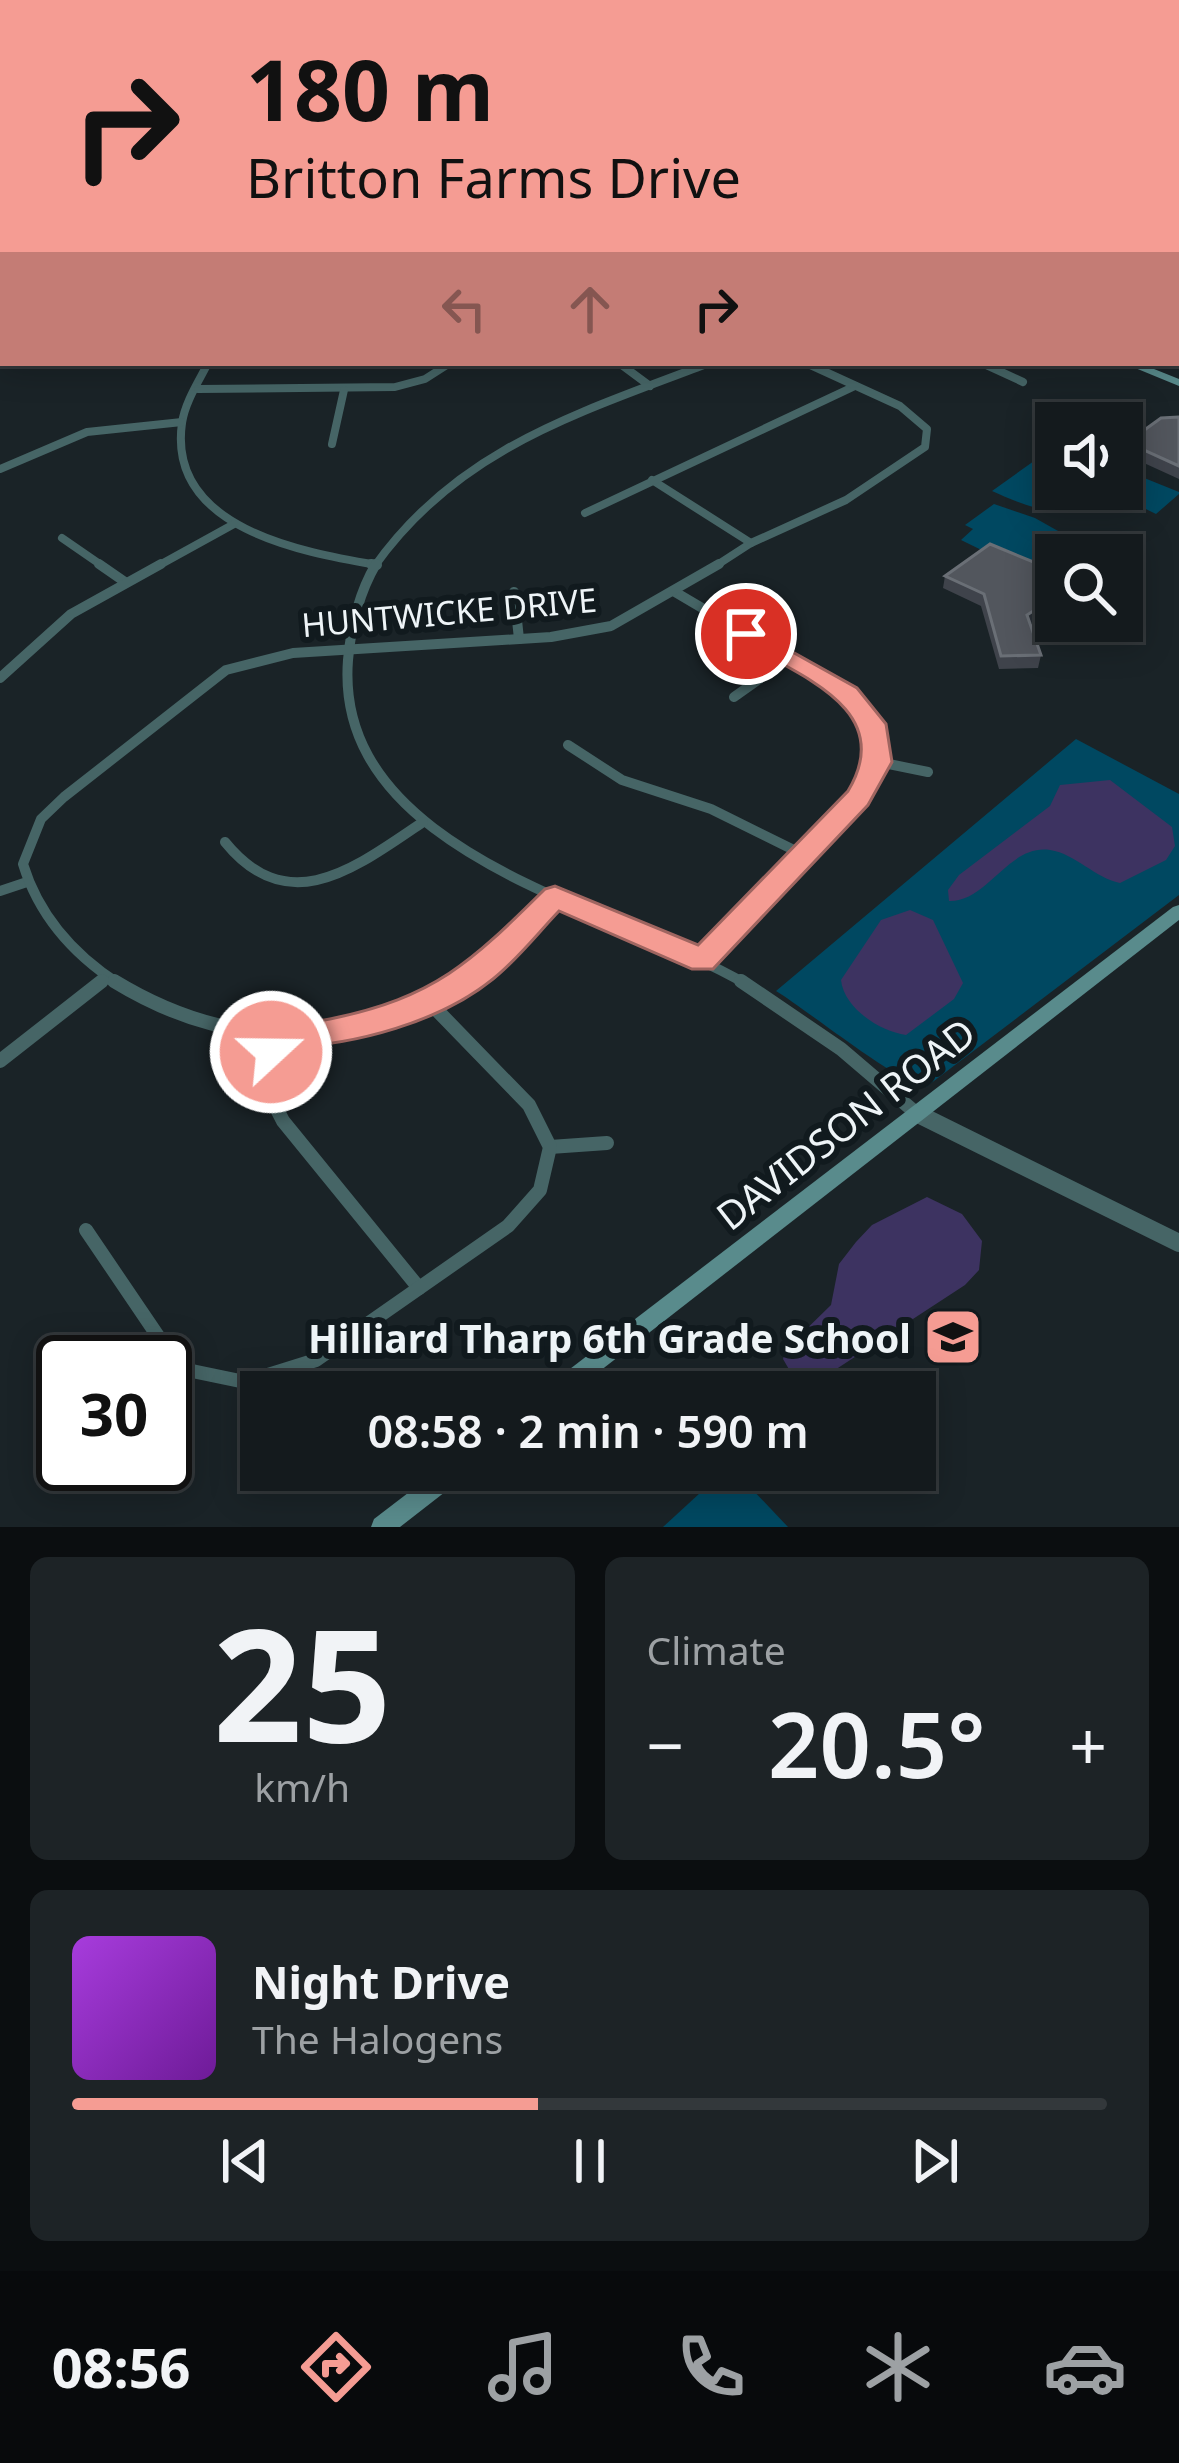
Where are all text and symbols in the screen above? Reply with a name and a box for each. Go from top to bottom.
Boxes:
text: 180 m [246,31,494,146]
icon: right [48,48,204,204]
text: Britton Farms Drive [246,140,741,214]
icon: left [431,276,497,342]
icon: ahead [557,276,623,342]
icon: right [683,276,749,342]
map controls [1035,402,1143,642]
button: sound [1035,402,1143,510]
button: search [1035,534,1143,642]
street label: HUNTWICKE DRIVE [300,577,598,647]
pin [695,583,797,685]
icon: arrive [713,601,779,667]
position arrow [208,989,334,1115]
street label: DAVIDSON ROAD [705,1005,985,1241]
school or university icon: Hilliard Tharp 6th Grade School [922,1306,984,1368]
place label: Hilliard Tharp 6th Grade School [308,1311,911,1364]
speed limit sign: 30 [36,1335,192,1491]
text: 08:58 · 2 min · 590 m [367,1400,809,1461]
text: 25 [213,1575,391,1788]
text: Climate [647,1623,786,1676]
text: 20.5° [768,1682,986,1804]
text: − [647,1699,684,1789]
text: + [1069,1699,1107,1789]
text: km/h [254,1760,350,1813]
text: Night Drive [252,1951,510,2012]
text: The Halogens [252,2012,503,2065]
icon: previous [212,2128,278,2194]
icon: pause [557,2128,623,2194]
icon: next [902,2128,968,2194]
icon: directions [294,2325,378,2409]
icon: music [481,2325,565,2409]
icon: phone [669,2325,753,2409]
icon: climate [856,2325,940,2409]
icon: car [1043,2325,1127,2409]
text: 08:56 [52,2330,190,2404]

